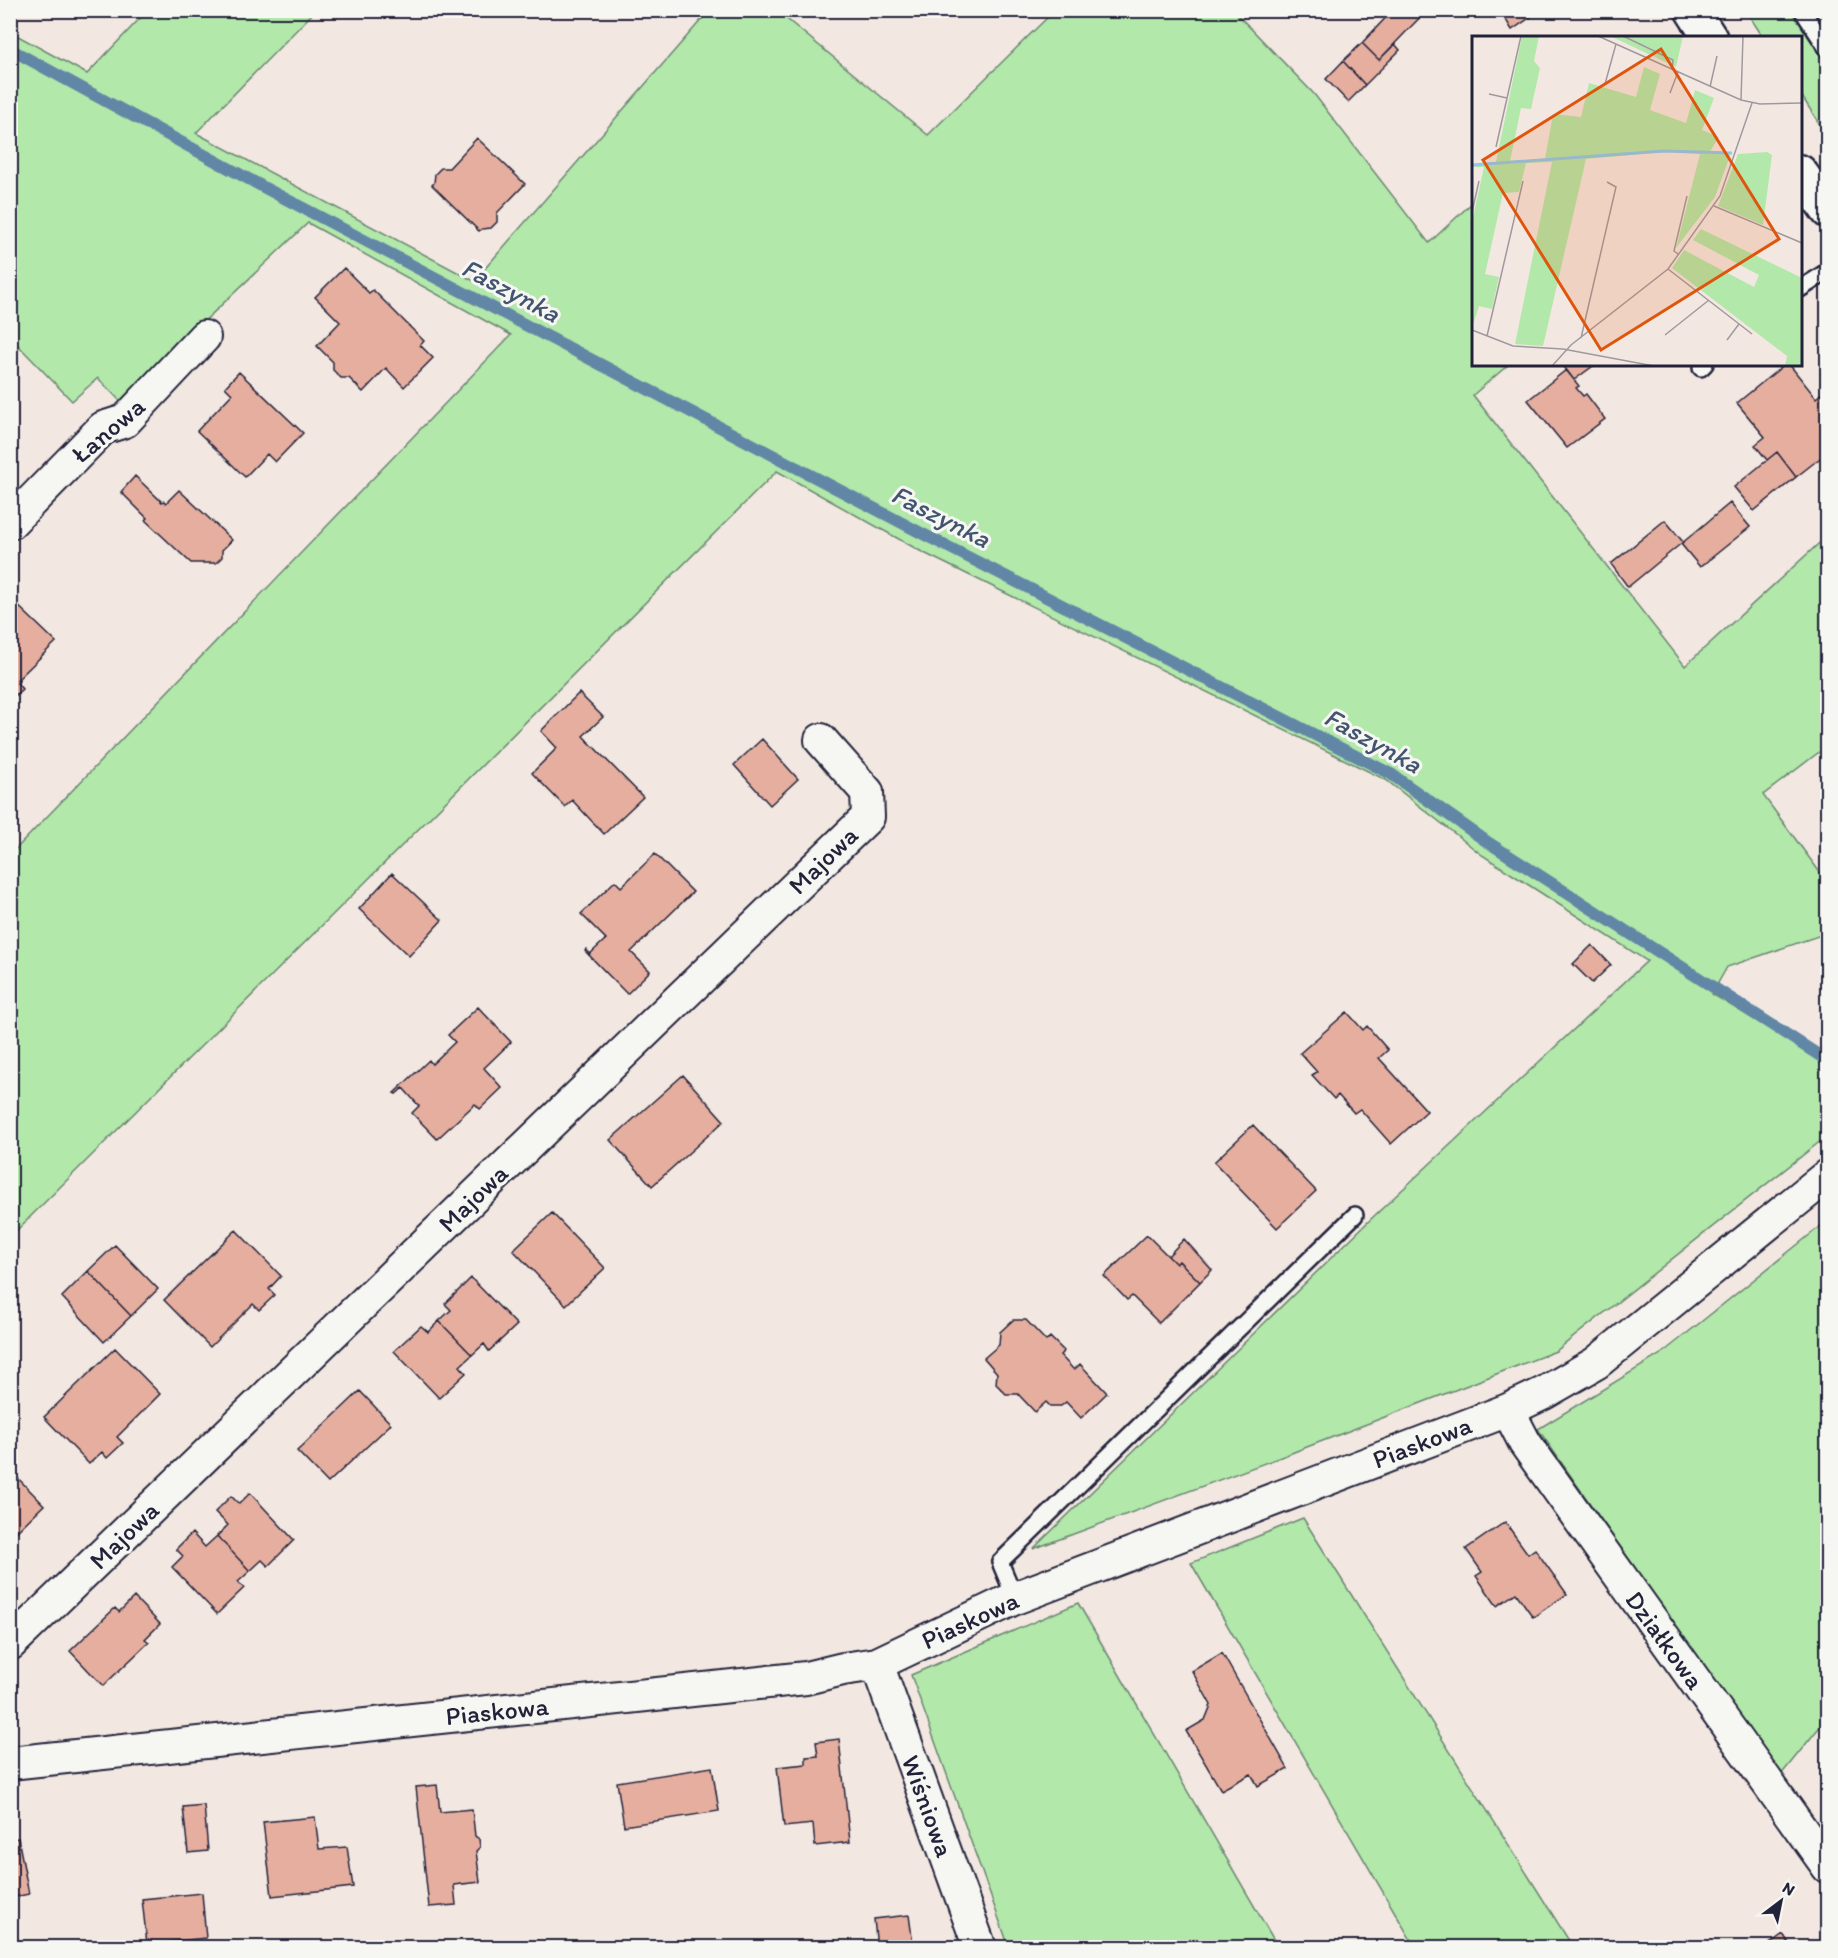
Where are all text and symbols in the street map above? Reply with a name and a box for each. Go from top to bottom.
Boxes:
inset map [1472,36,1802,366]
water label: Faszynka [456,250,566,330]
street label: Łanowa [65,390,152,470]
water label: Faszynka [886,477,997,555]
water label: Faszynka [1318,700,1428,781]
street label: Majowa [781,819,865,901]
street label: Majowa [431,1157,515,1239]
street label: Piaskowa [1368,1408,1477,1475]
street label: Majowa [82,1494,166,1576]
street label: Piaskowa [916,1583,1024,1656]
street label: Działkowa [1619,1585,1712,1696]
street label: Piaskowa [444,1690,551,1732]
street label: Wiśniowa [895,1751,961,1862]
north arrow [1751,1871,1811,1931]
text: N [1779,1878,1798,1900]

